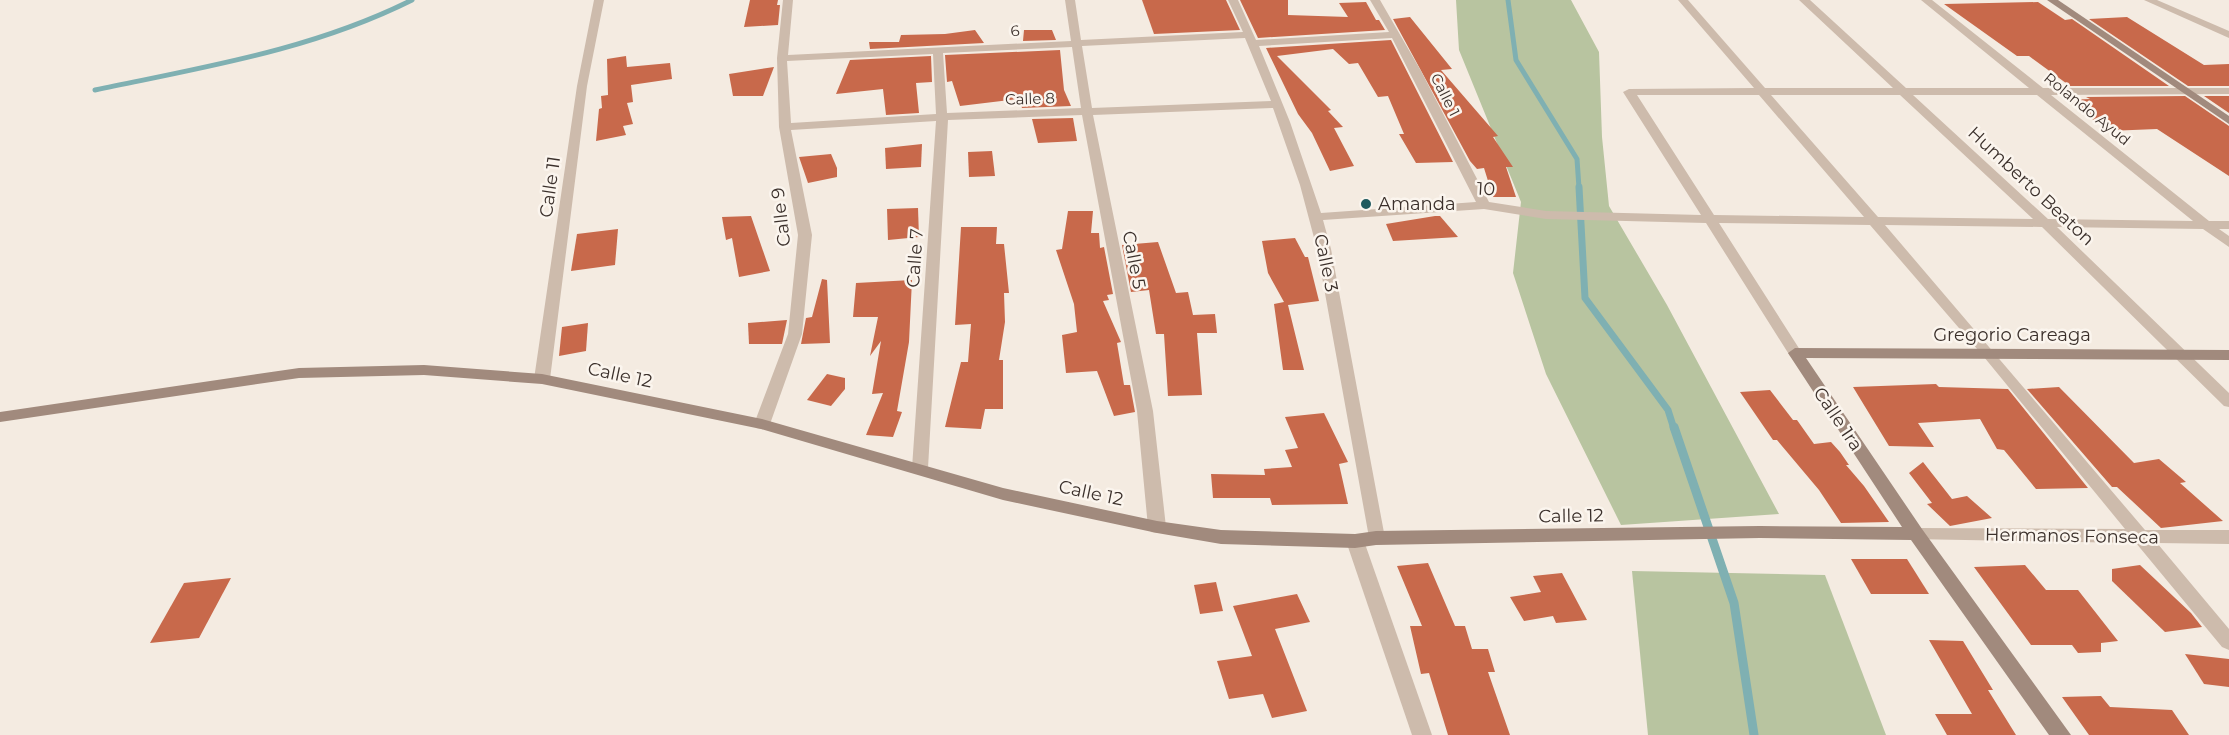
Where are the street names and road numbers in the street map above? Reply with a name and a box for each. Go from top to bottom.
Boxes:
street label: 6 [1010,21,1020,40]
street label: Rolando Ayud [2040,68,2134,149]
street label: Calle 1 [1427,70,1464,120]
street label: Calle 8 [1005,88,1055,109]
street label: Humberto Beaton [1963,122,2099,250]
street label: Calle 11 [535,155,565,219]
street label: 10 [1476,178,1496,200]
street label: Calle 9 [766,186,796,248]
street label: Calle 7 [902,228,928,288]
street label: Calle 5 [1118,229,1150,291]
street label: Calle 3 [1309,232,1343,294]
street label: Gregorio Careaga [1933,324,2091,346]
street label: Calle 12 [586,357,654,393]
street label: Calle 1ra [1809,383,1867,455]
street label: Calle 12 [1057,475,1125,511]
street label: Calle 12 [1538,504,1604,528]
street label: Hermanos Fonseca [1985,523,2159,549]

